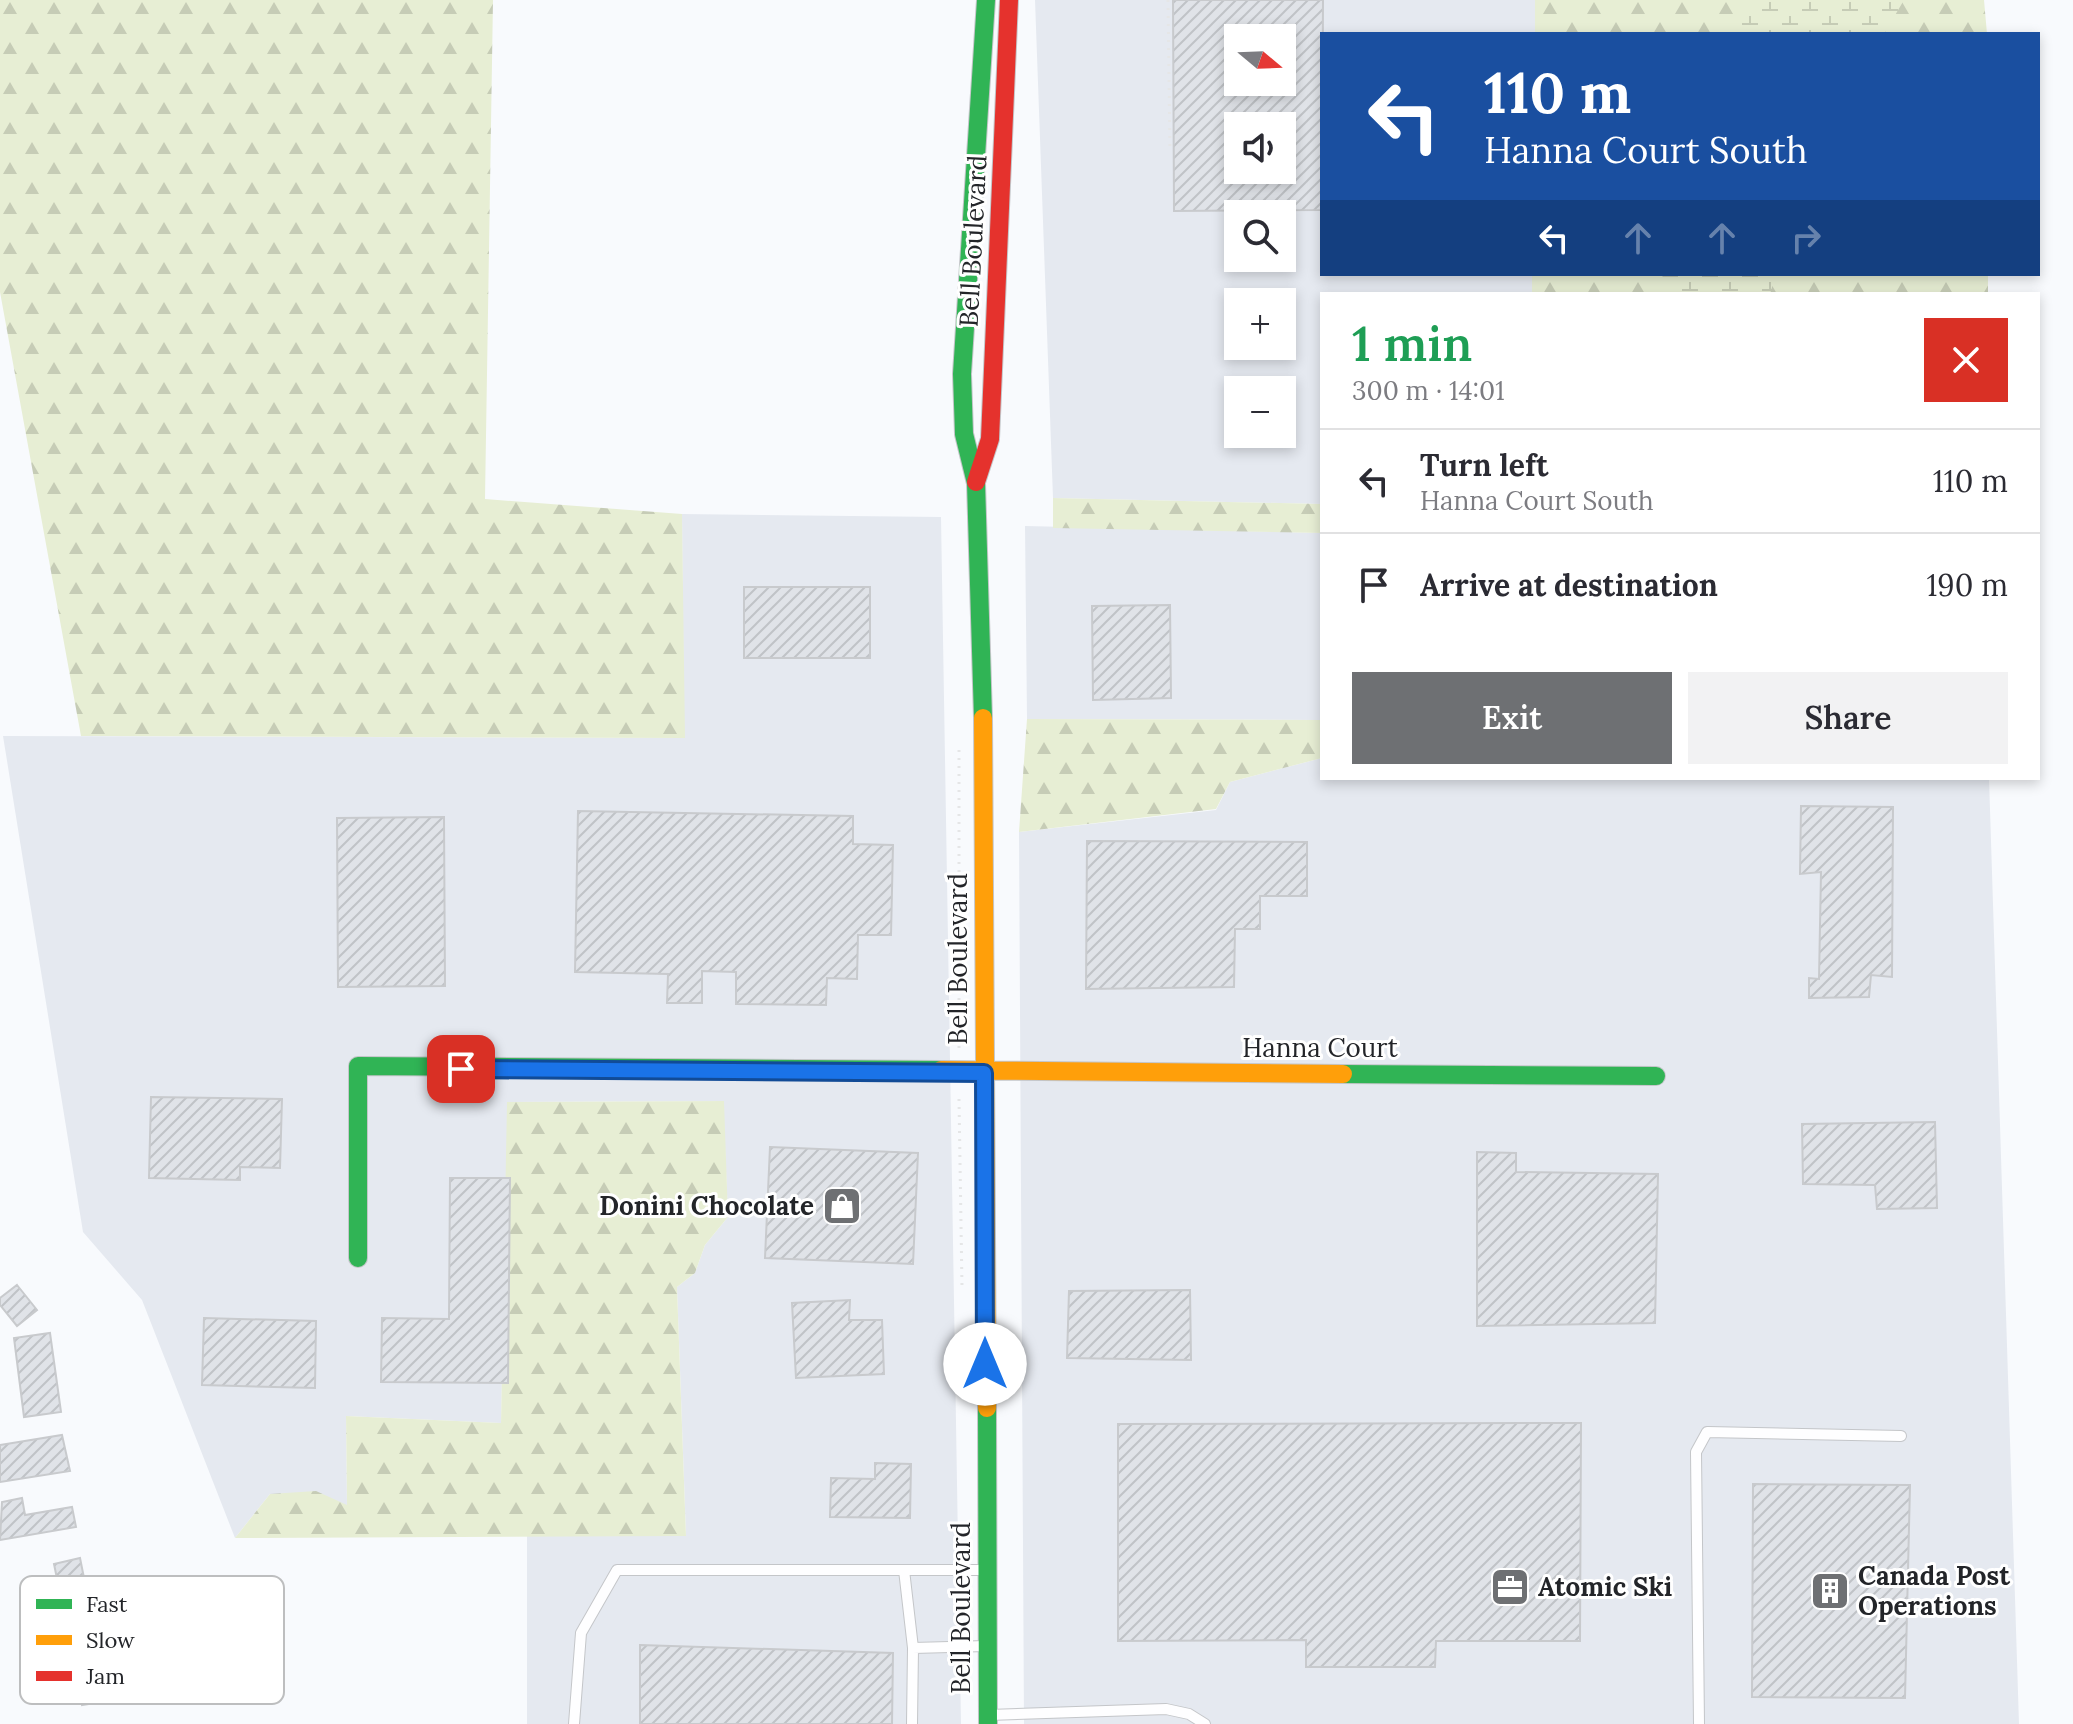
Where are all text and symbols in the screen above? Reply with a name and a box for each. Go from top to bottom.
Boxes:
north arrow [1224,24,1296,96]
map controls [1224,24,1296,448]
text: 110 m [1484,57,1631,128]
icon: left [1352,64,1456,168]
button: sound [1224,112,1296,184]
text: Hanna Court South [1484,127,1808,173]
street label: Bell Boulevard [952,154,993,328]
button: search [1224,200,1296,272]
icon: left [1532,216,1576,260]
icon: ahead [1616,216,1660,260]
icon: ahead [1700,216,1744,260]
icon: right [1784,216,1828,260]
button: + [1224,288,1296,360]
text: 1 min [1352,313,1472,374]
button: close [1924,318,2008,402]
text: 300 m · 14:01 [1352,374,1505,407]
button: − [1224,376,1296,448]
text: Turn left [1420,446,1548,484]
icon: left [1352,459,1396,503]
text: 110 m [1933,462,2008,500]
text: Hanna Court South [1420,484,1654,517]
icon: arrive [1352,563,1396,607]
text: Arrive at destination [1420,566,1718,604]
text: 190 m [1926,566,2008,604]
button: Exit [1352,672,1672,764]
button: Share [1688,672,2008,764]
street label: Bell Boulevard [941,873,974,1045]
street label: Hanna Court [1242,1031,1398,1064]
pin [427,1035,495,1103]
icon: arrive [439,1047,483,1091]
shop icon: Donini Chocolate [821,1185,863,1227]
place label: Donini Chocolate [599,1189,814,1222]
position arrow [943,1322,1027,1406]
street label: Bell Boulevard [944,1522,977,1694]
place label: Canada Post Operations [1858,1559,2011,1622]
office icon: Atomic Ski [1489,1566,1531,1608]
place label: Atomic Ski [1538,1570,1672,1603]
building icon: Canada Post Operations [1809,1570,1851,1612]
legend [20,1576,284,1704]
text: Fast [86,1590,128,1618]
text: Slow [86,1626,135,1654]
text: Jam [85,1662,125,1690]

